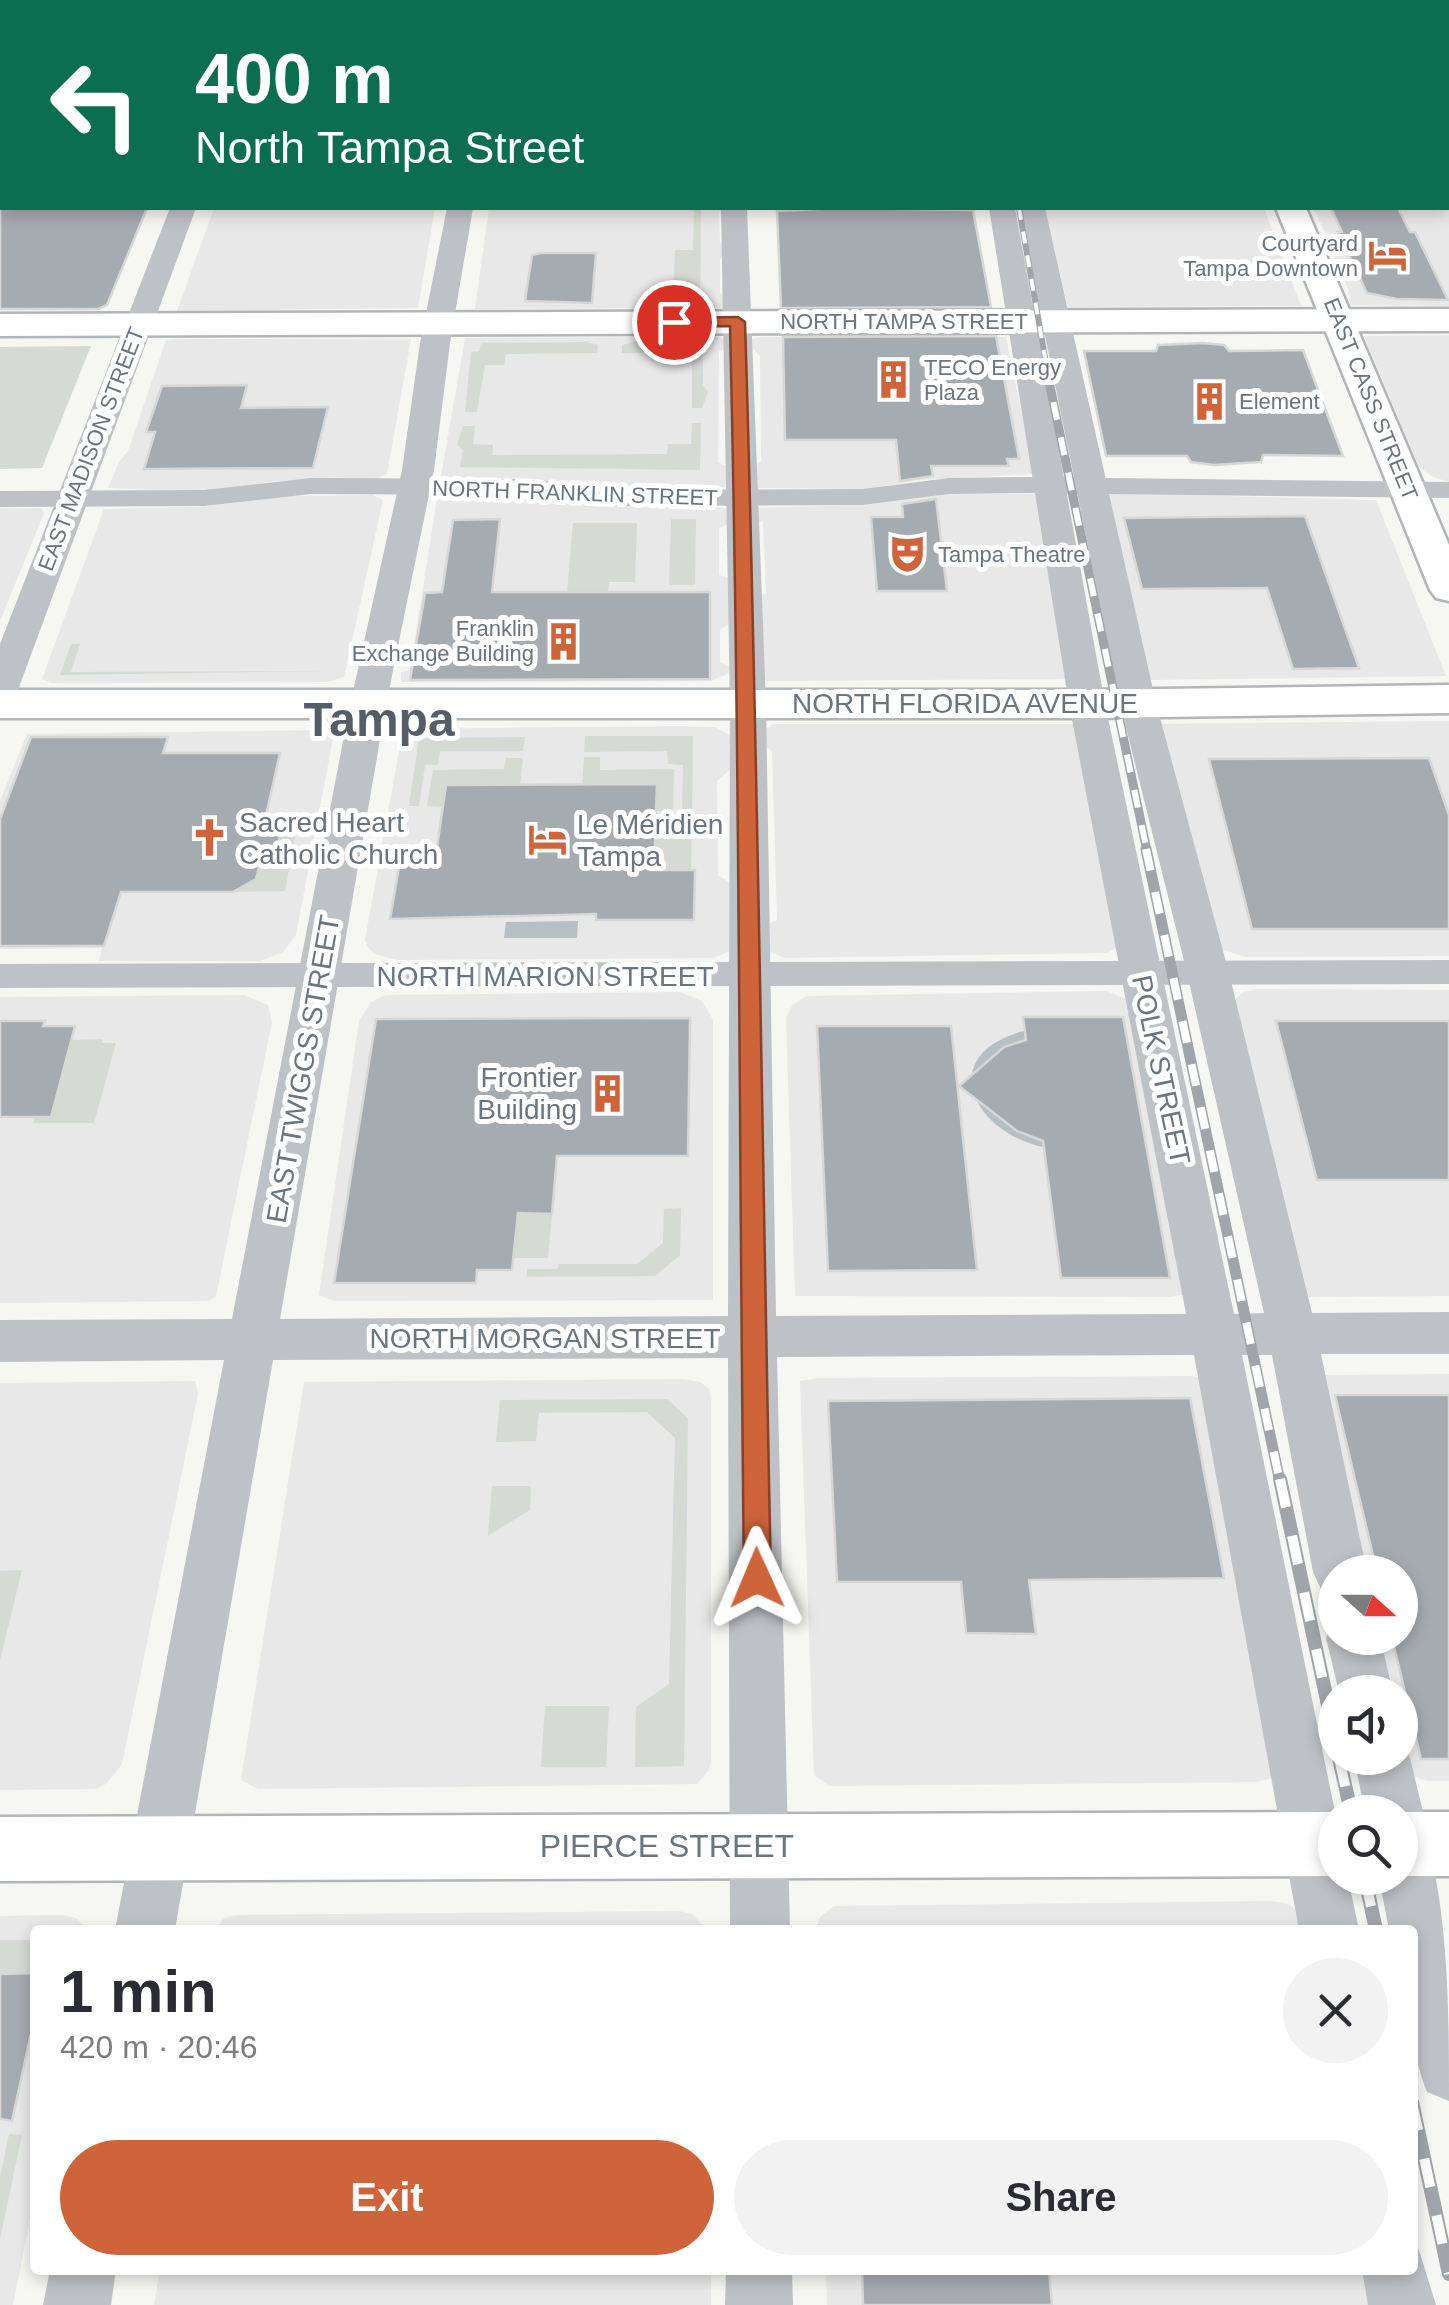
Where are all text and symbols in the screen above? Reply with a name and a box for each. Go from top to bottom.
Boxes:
icon: left [30,40,160,170]
text: 400 m [195,40,393,118]
text: North Tampa Street [195,122,584,173]
place label: Courtyard Tampa Downtown [1183,231,1358,281]
hotel icon: Courtyard Tampa Downtown [1367,235,1409,277]
pin [632,280,717,365]
street label: EAST CASS STREET [1319,294,1423,504]
icon: arrive [647,295,702,350]
street label: NORTH TAMPA STREET [780,309,1028,334]
street label: EAST MADISON STREET [33,324,149,574]
place label: TECO Energy Plaza [924,355,1061,405]
building icon: TECO Energy Plaza [873,359,915,401]
building icon: Element [1188,380,1230,422]
place label: Element [1239,389,1320,414]
street label: NORTH FRANKLIN STREET [432,476,718,510]
theatre icon: Tampa Theatre [887,533,929,575]
place label: Tampa Theatre [938,542,1086,567]
place label: Franklin Exchange Building [352,616,534,666]
building icon: Franklin Exchange Building [543,620,585,662]
street label: NORTH FLORIDA AVENUE [792,688,1138,719]
district label: Tampa [303,693,455,746]
place label: Sacred Heart Catholic Church [239,807,438,870]
place label: Le Méridien Tampa [577,809,723,872]
church icon: Sacred Heart Catholic Church [188,817,230,859]
hotel icon: Le Méridien Tampa [526,819,568,861]
street label: EAST TWIGGS STREET [261,913,345,1225]
street label: NORTH MARION STREET [376,961,714,992]
street label: POLK STREET [1126,972,1196,1168]
place label: Frontier Building [477,1062,577,1125]
building icon: Frontier Building [586,1072,628,1114]
street label: NORTH MORGAN STREET [369,1323,721,1354]
position arrow [705,1526,809,1630]
north arrow [1318,1555,1418,1655]
map controls [1318,1555,1418,1895]
button: sound [1318,1675,1418,1775]
button: search [1318,1795,1418,1895]
street label: PIERCE STREET [540,1828,794,1864]
text: 1 min [60,1958,217,2025]
button: close [1283,1958,1388,2063]
text: 420 m · 20:46 [60,2029,257,2065]
button: Exit [60,2140,714,2255]
button: Share [734,2140,1388,2255]

